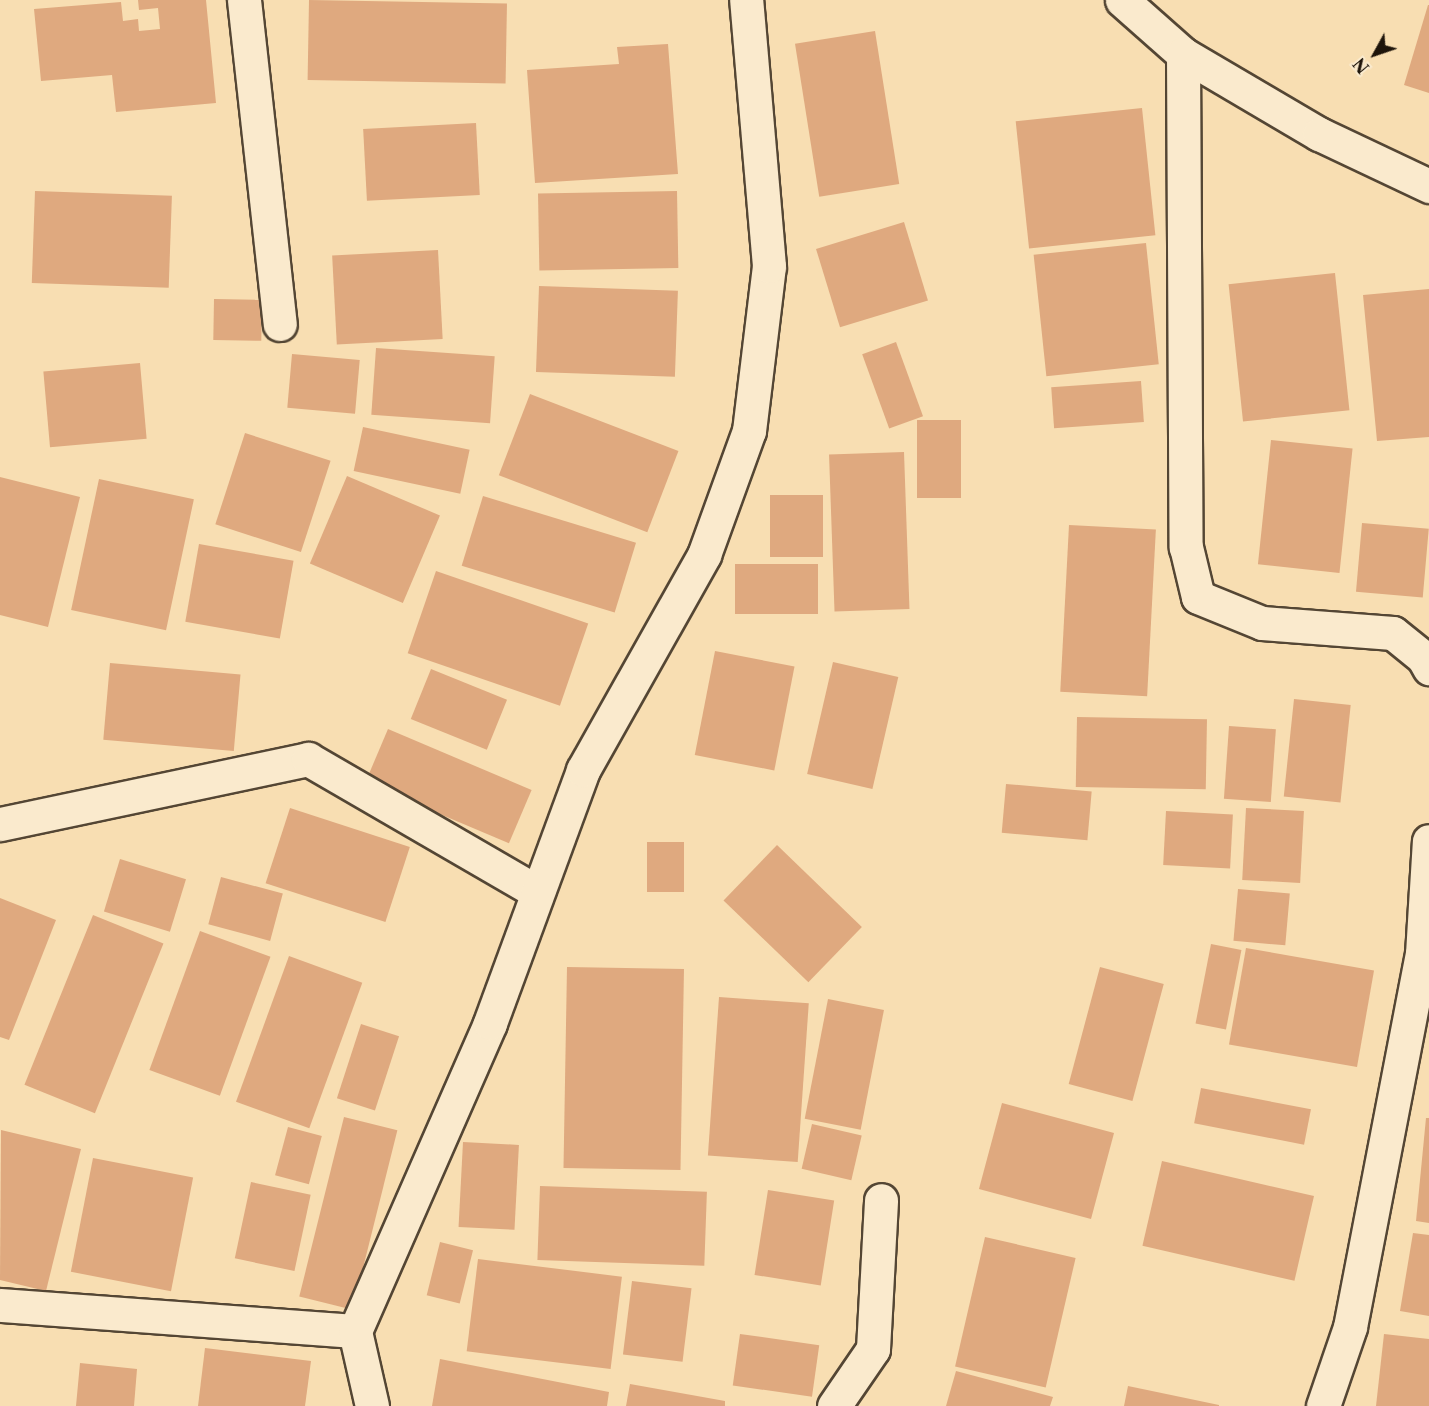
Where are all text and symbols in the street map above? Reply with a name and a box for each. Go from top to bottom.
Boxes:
north arrow [1345,24,1405,84]
text: N [1349,54,1373,77]

